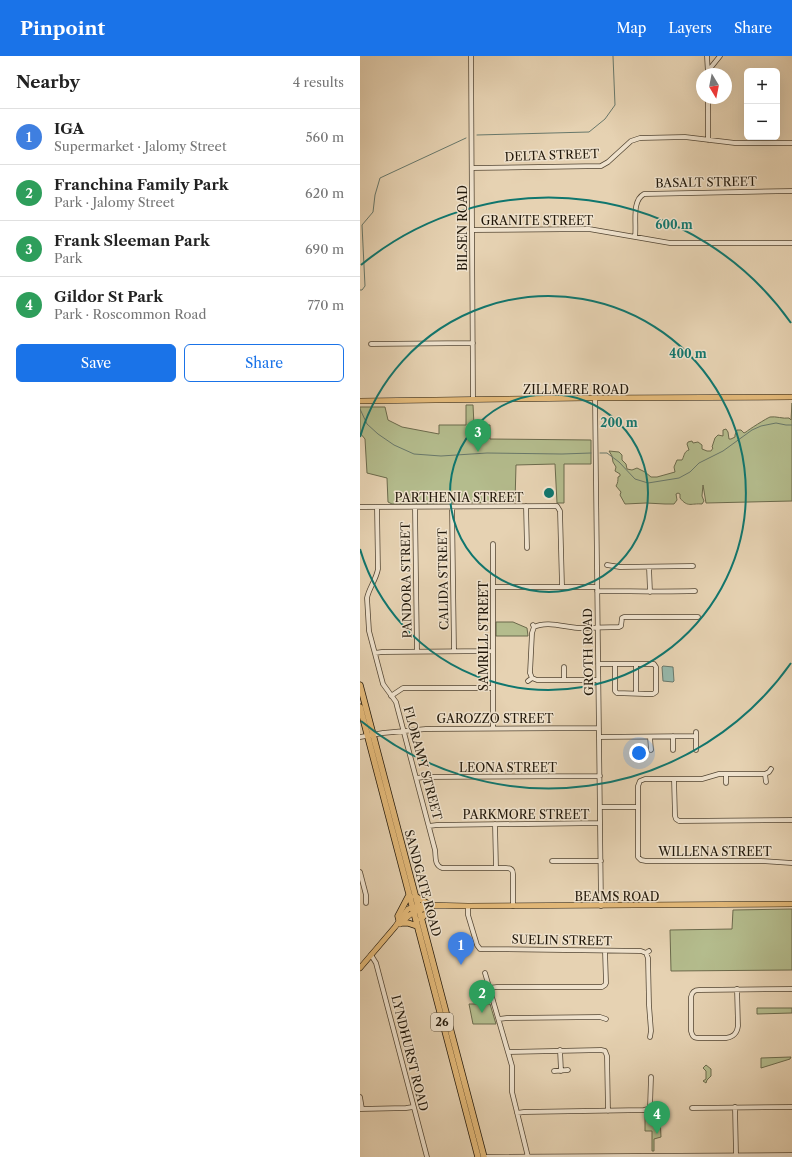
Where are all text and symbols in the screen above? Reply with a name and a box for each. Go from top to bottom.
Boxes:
text: Pinpoint [20,17,105,40]
text: Map [616,19,646,37]
text: Layers [668,19,712,37]
text: Share [734,19,772,37]
north arrow [696,68,732,104]
map controls [744,68,780,140]
button: + [744,68,780,104]
text: Nearby [16,72,80,92]
text: 4 results [293,74,344,90]
button: − [744,104,780,140]
text: IGA [54,119,84,138]
text: 1 [26,129,32,145]
text: 560 m [306,129,344,145]
text: Supermarket · Jalomy Street [54,138,226,154]
street label: DELTA STREET [504,146,600,164]
street label: BASALT STREET [655,174,757,190]
text: Franchina Family Park [54,175,229,194]
text: 2 [25,185,33,201]
text: 620 m [305,185,344,201]
street label: BILSEN ROAD [455,185,470,271]
text: Park · Jalomy Street [54,194,175,210]
street label: GRANITE STREET [481,213,593,228]
text: 600 m [655,217,693,232]
text: Frank Sleeman Park [54,231,210,250]
text: 3 [25,241,33,257]
text: 690 m [305,241,344,257]
text: Park [54,250,82,266]
text: Gildor St Park [54,287,163,306]
text: 4 [25,297,33,313]
text: 770 m [307,297,344,313]
text: Park · Roscommon Road [54,306,206,322]
button: Save [16,344,176,382]
button: Share [184,344,344,382]
text: 400 m [669,346,707,361]
street label: ZILLMERE ROAD [523,382,629,397]
text: 200 m [600,415,638,430]
pin: 3 [465,419,491,452]
centre of rings [542,486,556,500]
street label: PARTHENIA STREET [395,490,523,505]
street label: PANDORA STREET [397,522,415,638]
street label: CALIDA STREET [435,528,451,630]
street label: SAMRILL STREET [476,581,491,691]
street label: GROTH ROAD [580,608,596,696]
street label: FLORAMY STREET [401,705,445,821]
street label: GAROZZO STREET [437,711,553,726]
your location [629,743,649,763]
street label: LEONA STREET [459,760,557,775]
street label: PARKMORE STREET [463,807,589,822]
street label: SANDGATE ROAD [401,828,445,938]
street label: WILLENA STREET [657,844,772,859]
street label: BEAMS ROAD [575,889,660,904]
pin: 1 [448,932,474,965]
street label: SUELIN STREET [512,932,612,948]
pin: 2 [469,980,495,1013]
street label: LYNDHURST ROAD [388,993,432,1113]
road number: 26 [431,1013,453,1031]
pin: 4 [644,1101,670,1134]

